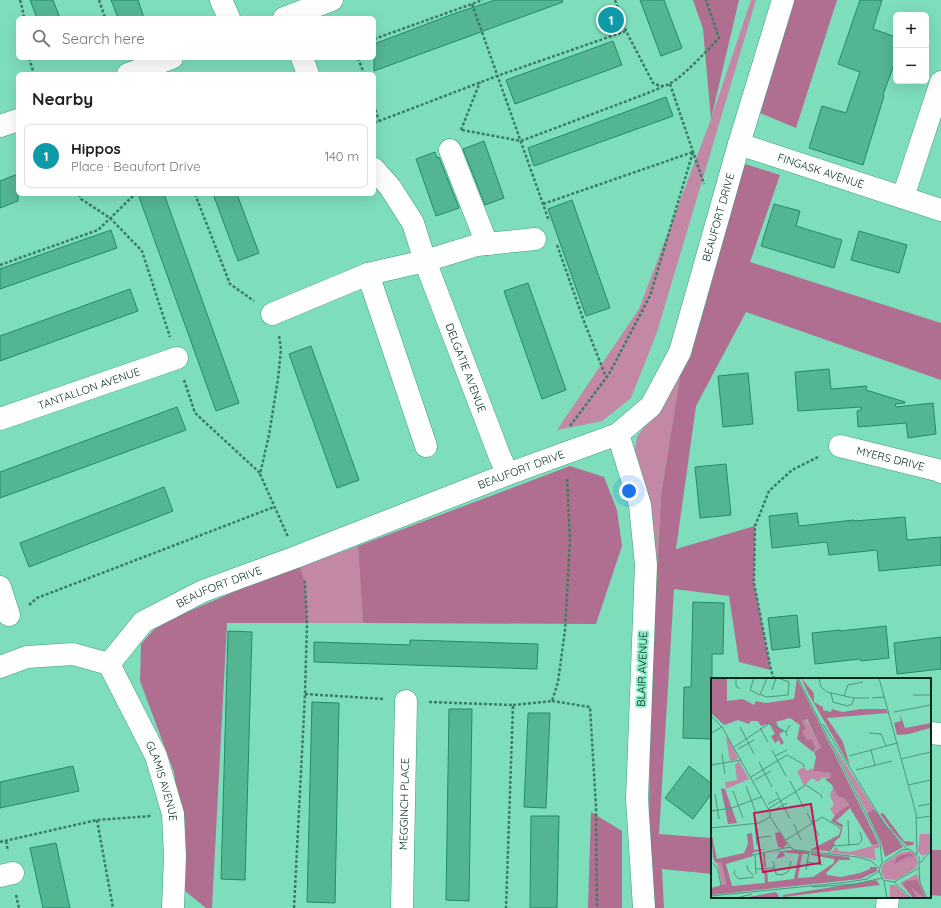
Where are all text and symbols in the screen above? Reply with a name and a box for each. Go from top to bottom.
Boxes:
pin: 1 [598,5,624,35]
map controls [893,12,929,84]
button: + [893,12,929,48]
search box [16,16,376,60]
icon: search [30,27,52,49]
text: Search here [62,29,145,48]
button: − [893,48,929,84]
text: Nearby [32,88,93,109]
text: Hippos [71,139,121,158]
text: 1 [43,148,49,164]
text: 140 m [324,148,359,164]
street label: FINGASK AVENUE [776,150,866,191]
text: Place · Beaufort Drive [71,158,201,174]
street label: BEAUFORT DRIVE [699,171,737,263]
street label: DELGATIE AVENUE [442,321,489,414]
street label: TANTALLON AVENUE [36,364,142,412]
street label: MYERS DRIVE [855,443,926,474]
street label: BEAUFORT DRIVE [476,447,566,492]
your location [619,481,639,501]
street label: BEAUFORT DRIVE [174,563,264,611]
street label: BLAIR AVENUE [634,631,650,707]
inset map [711,678,931,898]
street label: GLAMIS AVENUE [142,739,180,821]
street label: MEGGINCH PLACE [396,758,412,850]

